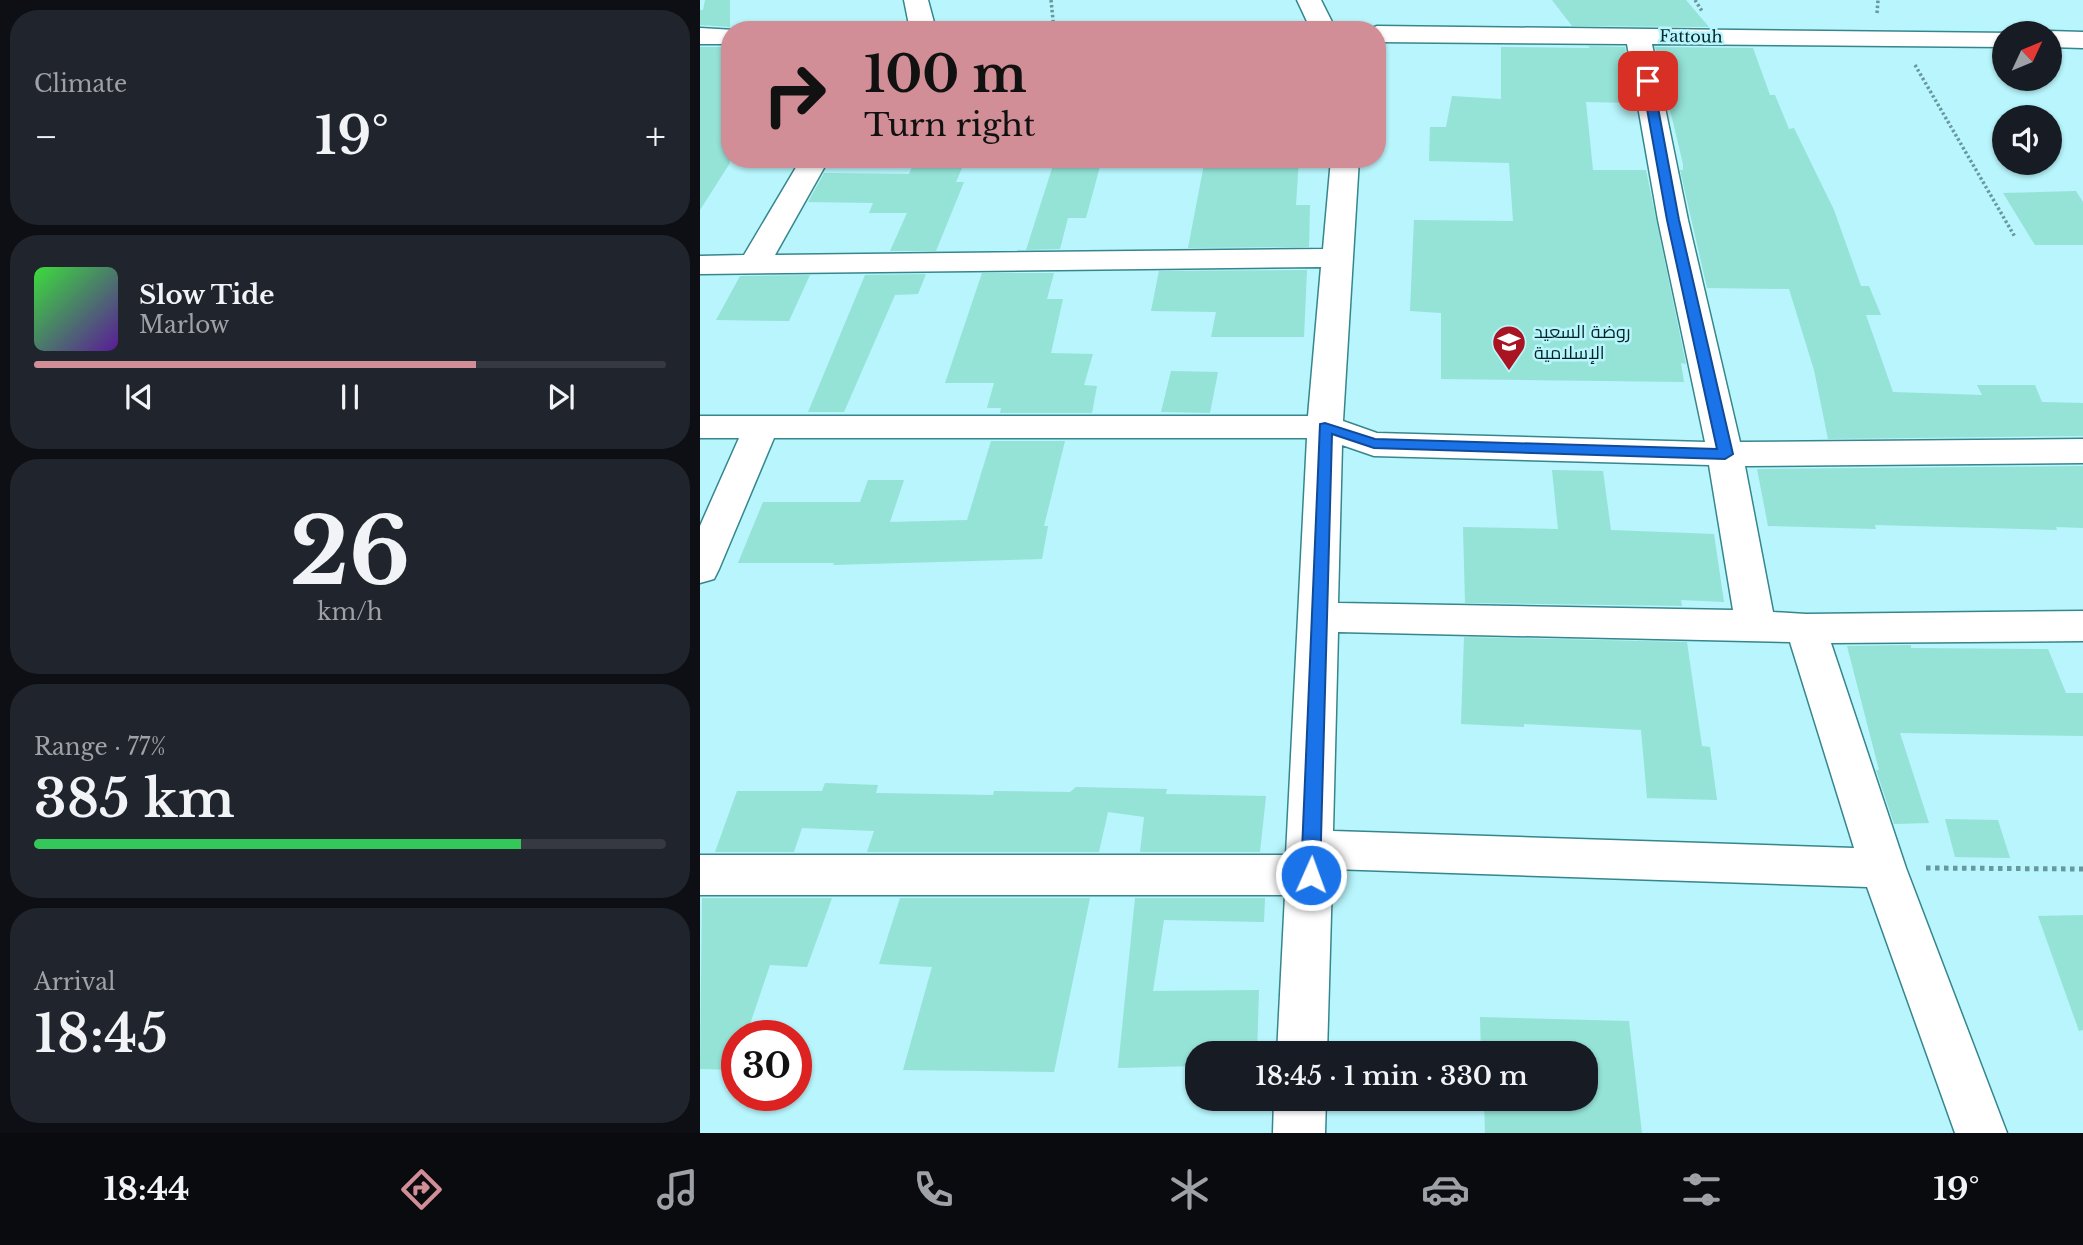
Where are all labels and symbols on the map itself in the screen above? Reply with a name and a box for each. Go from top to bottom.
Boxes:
north arrow [1992,21,2062,91]
street label: Fattouh [1659,25,1723,47]
pin [1618,51,1678,111]
place label: روضة السعيد الإسلامية [1534,321,1631,364]
school or university icon: روضة السعيد الإسلامية [1490,323,1528,372]
position arrow [1274,838,1348,912]
speed limit sign: 30 [721,1020,812,1111]

